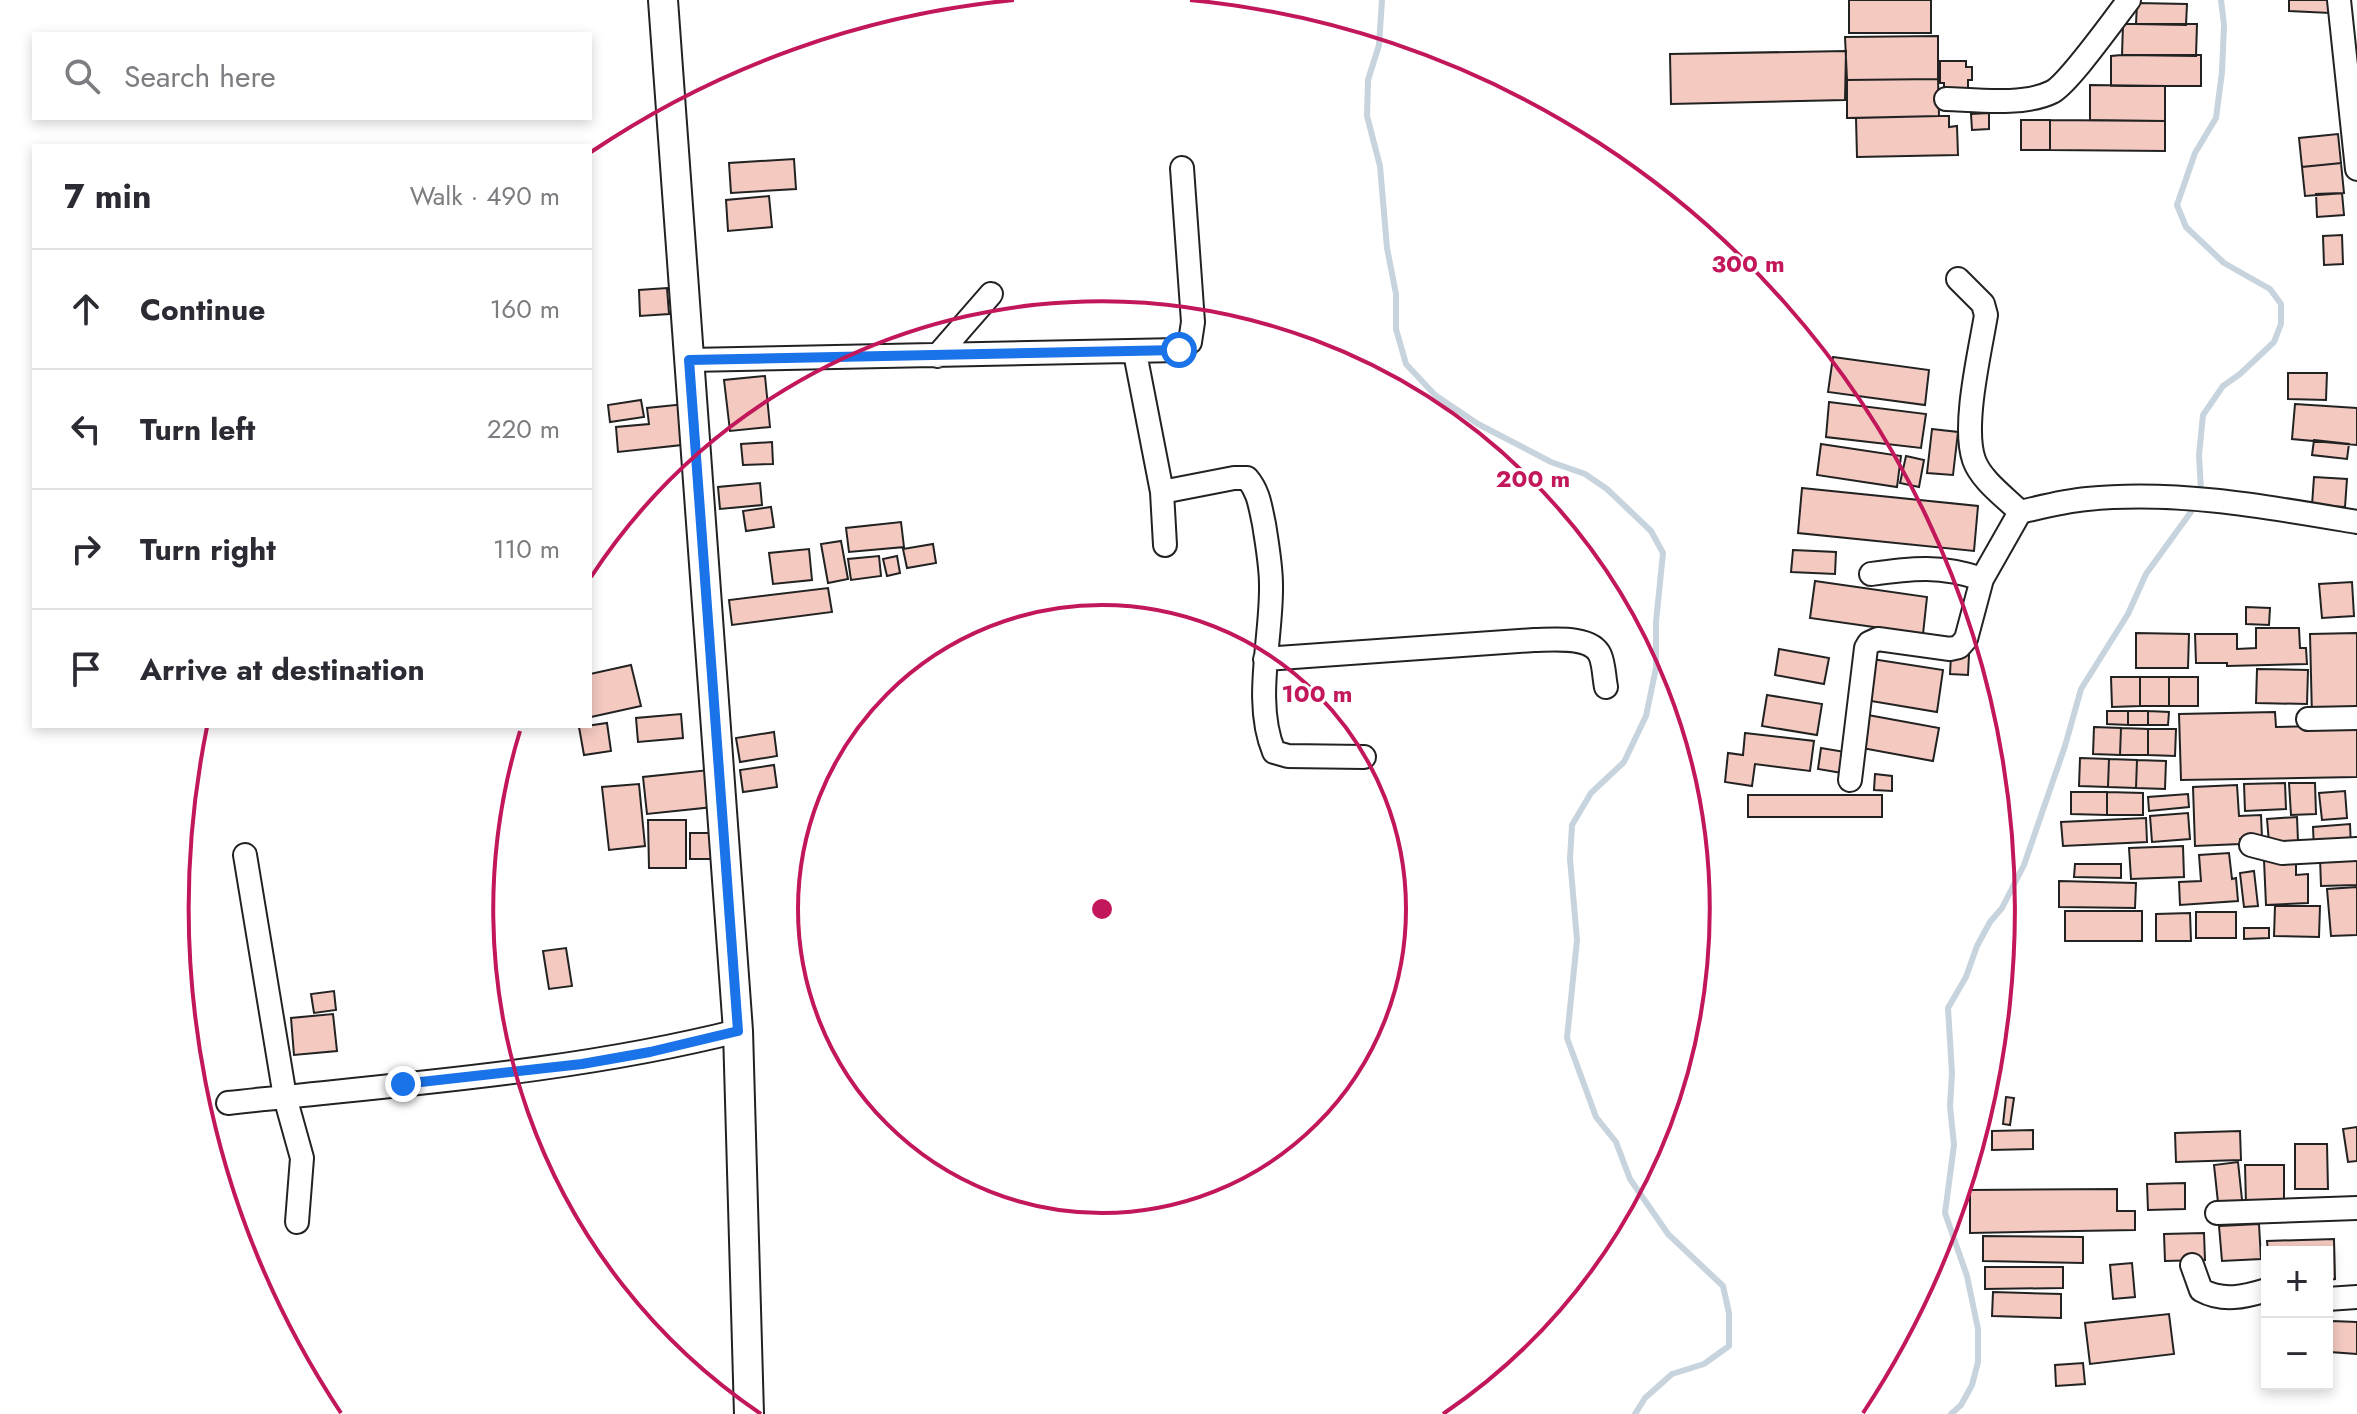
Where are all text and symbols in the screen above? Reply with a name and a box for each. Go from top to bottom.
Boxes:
search box [32,32,592,120]
icon: search [60,54,104,98]
text: Search here [124,55,276,98]
text: 7 min [64,172,152,221]
text: Walk · 490 m [410,177,560,215]
text: 300 m [1711,246,1785,281]
icon: ahead [64,287,108,331]
text: Continue [140,288,266,331]
text: 160 m [490,290,560,328]
route start [1161,332,1197,368]
icon: left [64,407,108,451]
text: Turn left [140,408,255,451]
text: 220 m [487,410,560,448]
text: 200 m [1496,461,1570,496]
icon: right [64,527,108,571]
text: Turn right [140,528,276,571]
text: 110 m [493,530,560,568]
icon: arrive [64,647,108,691]
text: Arrive at destination [140,648,425,691]
text: 100 m [1282,676,1352,711]
centre of rings [1088,895,1116,923]
route end [385,1066,421,1102]
map controls [2261,1246,2333,1390]
button: + [2261,1246,2333,1318]
button: − [2261,1318,2333,1390]

